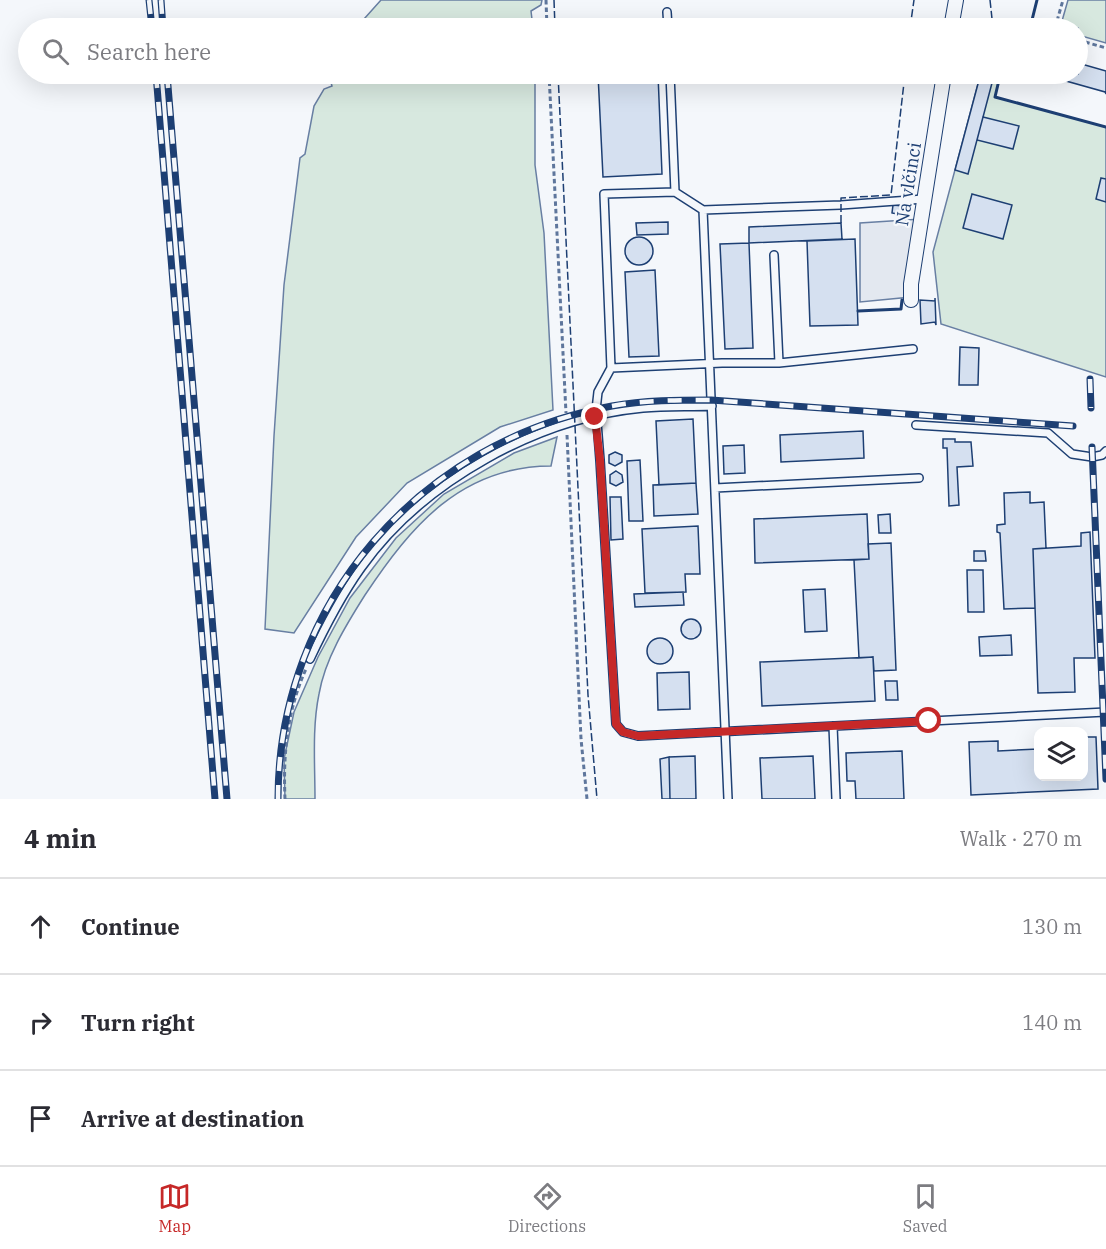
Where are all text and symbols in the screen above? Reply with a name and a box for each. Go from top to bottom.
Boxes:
search box [18,18,1088,84]
icon: search [39,35,72,68]
text: Search here [87,37,211,66]
street label: Na vlčinci [890,140,926,227]
route end [581,403,607,429]
route start [915,707,941,733]
map controls [1034,727,1088,781]
button: layers [1034,727,1088,781]
text: 4 min [24,821,97,855]
text: Walk · 270 m [960,825,1082,852]
icon: ahead [24,910,57,943]
text: Continue [81,912,180,941]
text: 130 m [1022,913,1082,940]
icon: right [24,1006,57,1039]
text: Turn right [81,1008,195,1037]
text: 140 m [1022,1009,1082,1036]
icon: arrive [24,1102,57,1135]
text: Arrive at destination [81,1104,304,1133]
tab: Map [158,1180,191,1236]
tab: Directions [508,1180,586,1236]
tab: Saved [903,1180,948,1236]

